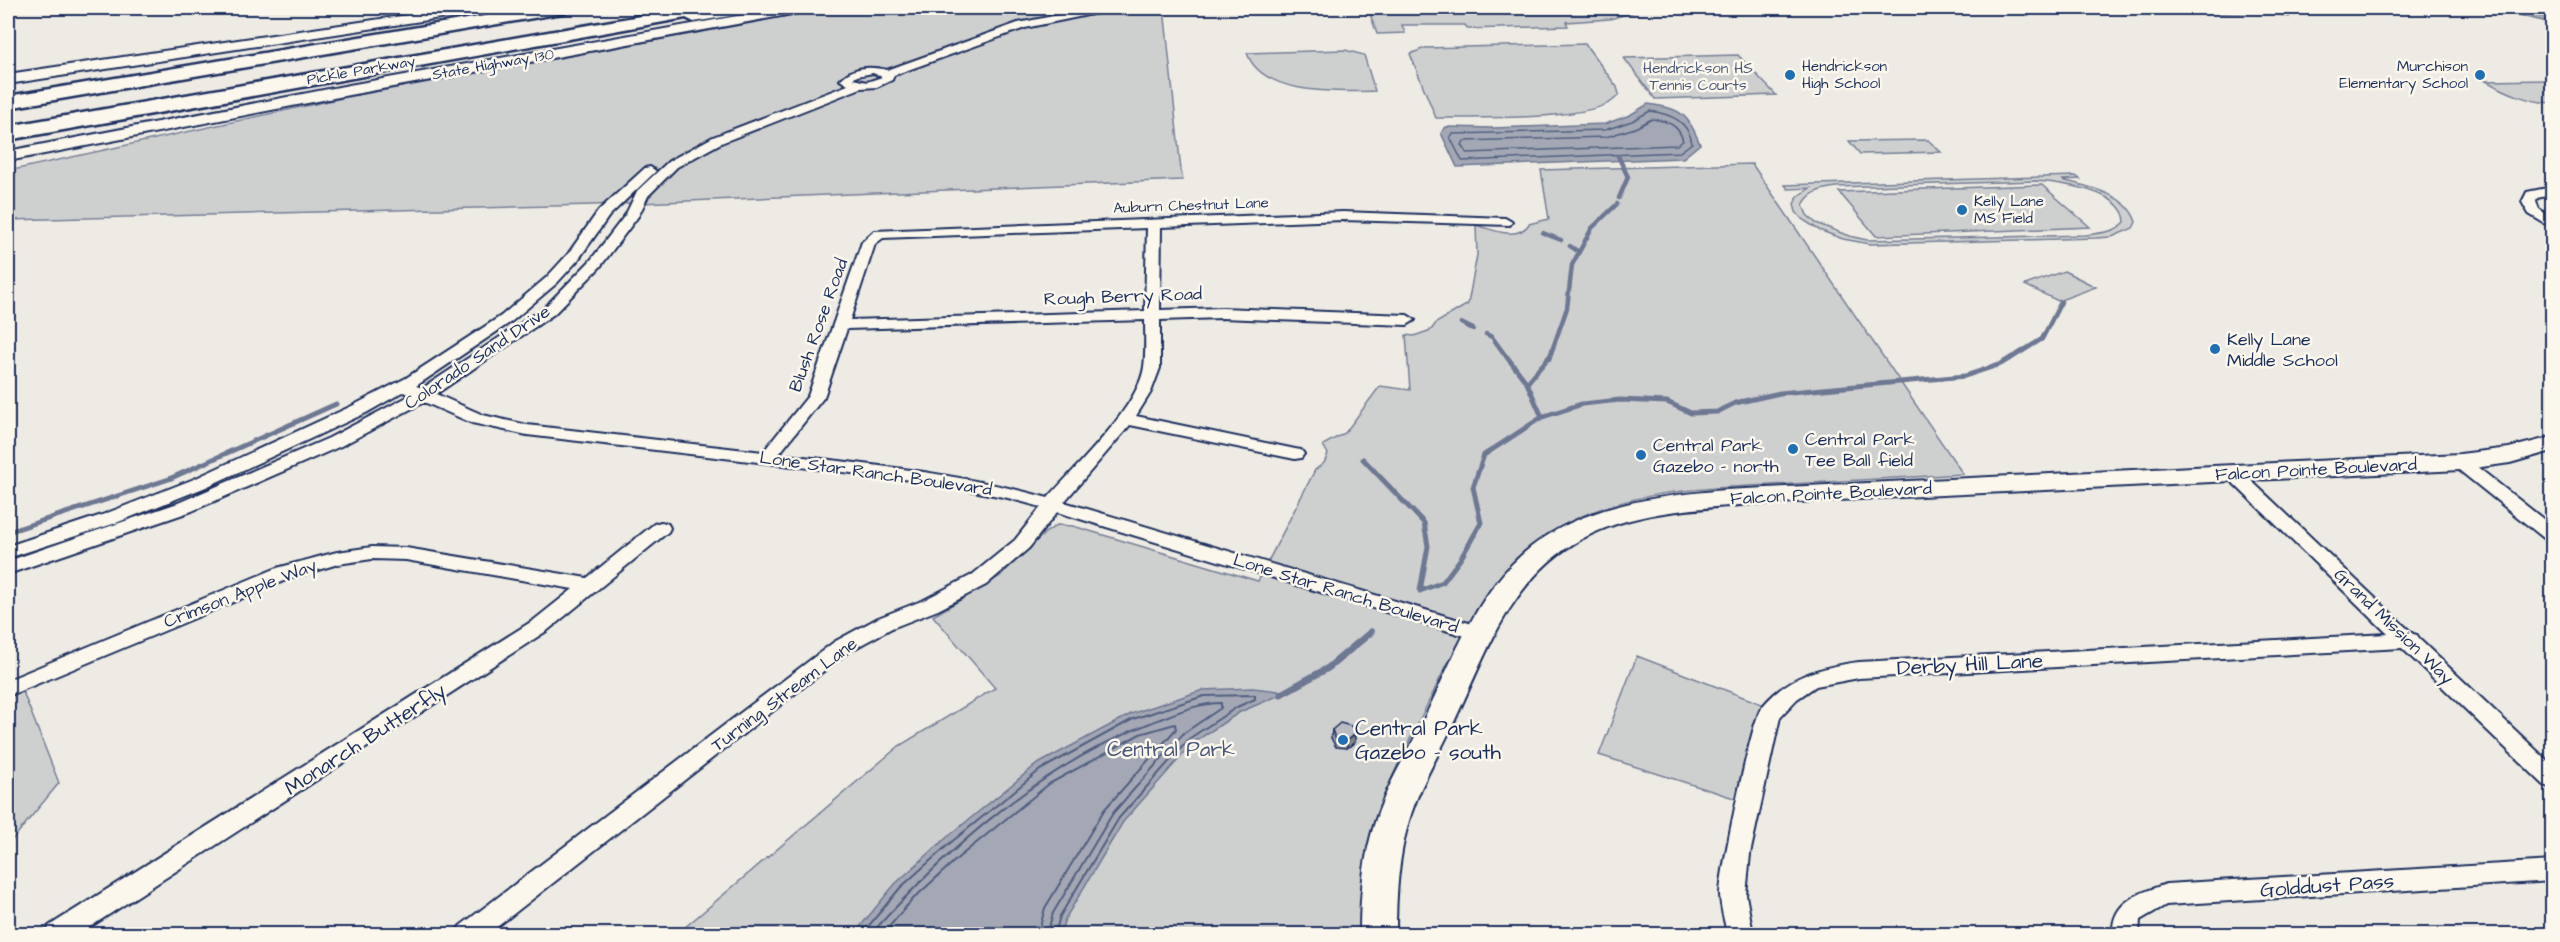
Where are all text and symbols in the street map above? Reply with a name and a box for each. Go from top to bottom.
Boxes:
street label: State Highway 130 [431,43,556,87]
street label: Pickle Parkway [305,51,417,91]
place label: Hendrickson High School [1802,56,1888,95]
place label: Murchison Elementary School [2339,56,2468,95]
park label: Hendrickson HS Tennis Courts [1643,58,1753,96]
marker: Hendrickson High School [1783,68,1797,82]
marker: Murchison Elementary School [2473,68,2487,82]
place label: Kelly Lane MS Field [1974,191,2044,229]
street label: Auburn Chestnut Lane [1113,192,1269,219]
marker: Kelly Lane MS Field [1955,203,1969,217]
street label: Blush Rose Road [783,255,854,395]
street label: Rough Berry Road [1043,281,1203,313]
street label: Colorado Sand Drive [399,299,555,416]
place label: Kelly Lane Middle School [2227,327,2338,373]
marker: Kelly Lane Middle School [2208,342,2222,356]
place label: Central Park Tee Ball field [1805,427,1915,473]
place label: Central Park Gazebo - north [1653,433,1779,479]
marker: Central Park Tee Ball field [1786,442,1800,456]
street label: Lone Star Ranch Boulevard [758,445,994,502]
marker: Central Park Gazebo - north [1634,448,1648,462]
street label: Falcon Pointe Boulevard [2215,452,2418,487]
street label: Falcon Pointe Boulevard [1730,476,1933,511]
street label: Lone Star Ranch Boulevard [1230,547,1462,640]
street label: Crimson Apple Way [160,553,321,635]
street label: Grand Mission Way [2328,563,2459,691]
street label: Turning Stream Lane [706,631,863,758]
street label: Derby Hill Lane [1896,646,2044,685]
street label: Monarch Butterfly [279,676,453,804]
place label: Central Park Gazebo - south [1355,714,1501,767]
marker: Central Park Gazebo - south [1336,733,1350,747]
park label: Central Park [1107,735,1235,764]
street label: Golddust Pass [2259,866,2395,905]

